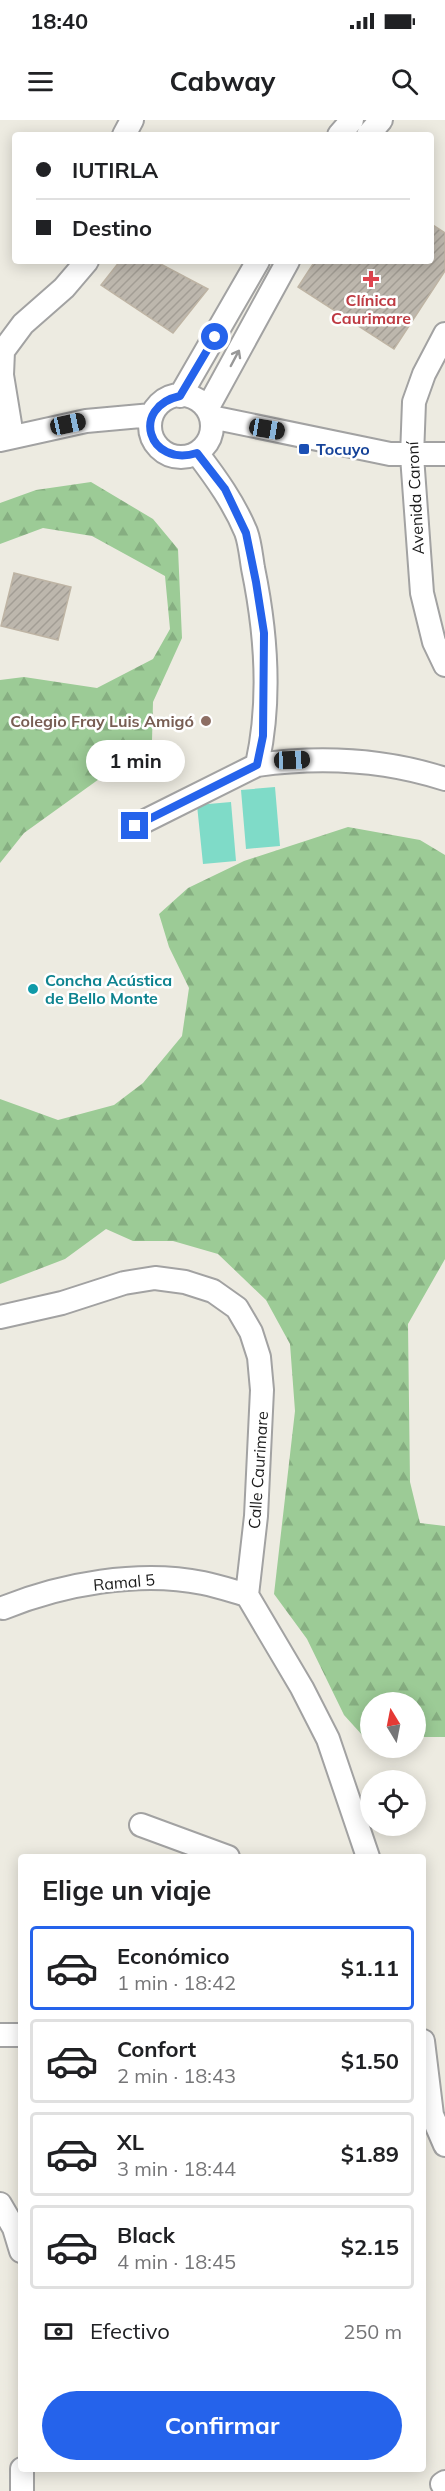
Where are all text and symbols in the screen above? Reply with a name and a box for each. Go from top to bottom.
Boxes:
text: 18:40 [30,7,88,35]
text: Cabway [169,64,276,98]
icon: menu [24,65,57,98]
icon: search [388,65,421,98]
text: IUTIRLA [72,156,158,184]
text: Destino [72,214,152,242]
marker: Clínica Caurimare [362,270,380,288]
place label: Clínica Caurimare [331,290,411,328]
route start [201,323,228,350]
one-way arrow [230,349,241,367]
car [49,411,87,437]
car [248,417,286,441]
place label: Tocuyo [316,439,370,459]
street label: Avenida Caroní [402,440,428,555]
marker: Tocuyo [297,442,311,456]
place label: Colegio Fray Luis Amigó [10,711,194,731]
marker: Colegio Fray Luis Amigó [199,714,213,728]
callout: 1 min [86,739,184,781]
text: 1 min [109,748,162,773]
car [274,750,310,770]
route end [121,812,148,839]
place label: Concha Acústica de Bello Monte [45,970,172,1008]
marker: Concha Acústica de Bello Monte [26,982,40,996]
street label: Calle Caurimare [244,1410,272,1530]
street label: Ramal 5 [92,1569,156,1595]
north arrow [360,1692,426,1758]
map controls [360,1692,426,1836]
button: locate [360,1770,426,1836]
text: Elige un viaje [42,1873,211,1907]
icon: car [45,1941,99,1995]
text: Económico [117,1942,230,1970]
text: $1.11 [341,1954,399,1982]
text: 1 min · 18:42 [117,1970,236,1995]
icon: car [45,2034,99,2088]
text: Confort [117,2035,196,2063]
text: $1.50 [341,2047,399,2075]
text: 2 min · 18:43 [117,2063,236,2088]
icon: car [45,2127,99,2181]
text: XL [117,2128,144,2156]
text: $1.89 [341,2140,399,2168]
text: 3 min · 18:44 [117,2156,236,2181]
icon: car [45,2220,99,2274]
text: Black [117,2221,175,2249]
text: $2.15 [341,2233,399,2261]
text: 4 min · 18:45 [117,2249,236,2274]
icon: cash [42,2315,75,2348]
text: Efectivo [90,2317,170,2345]
text: 250 m [343,2319,402,2344]
button: Confirmar [42,2391,402,2460]

